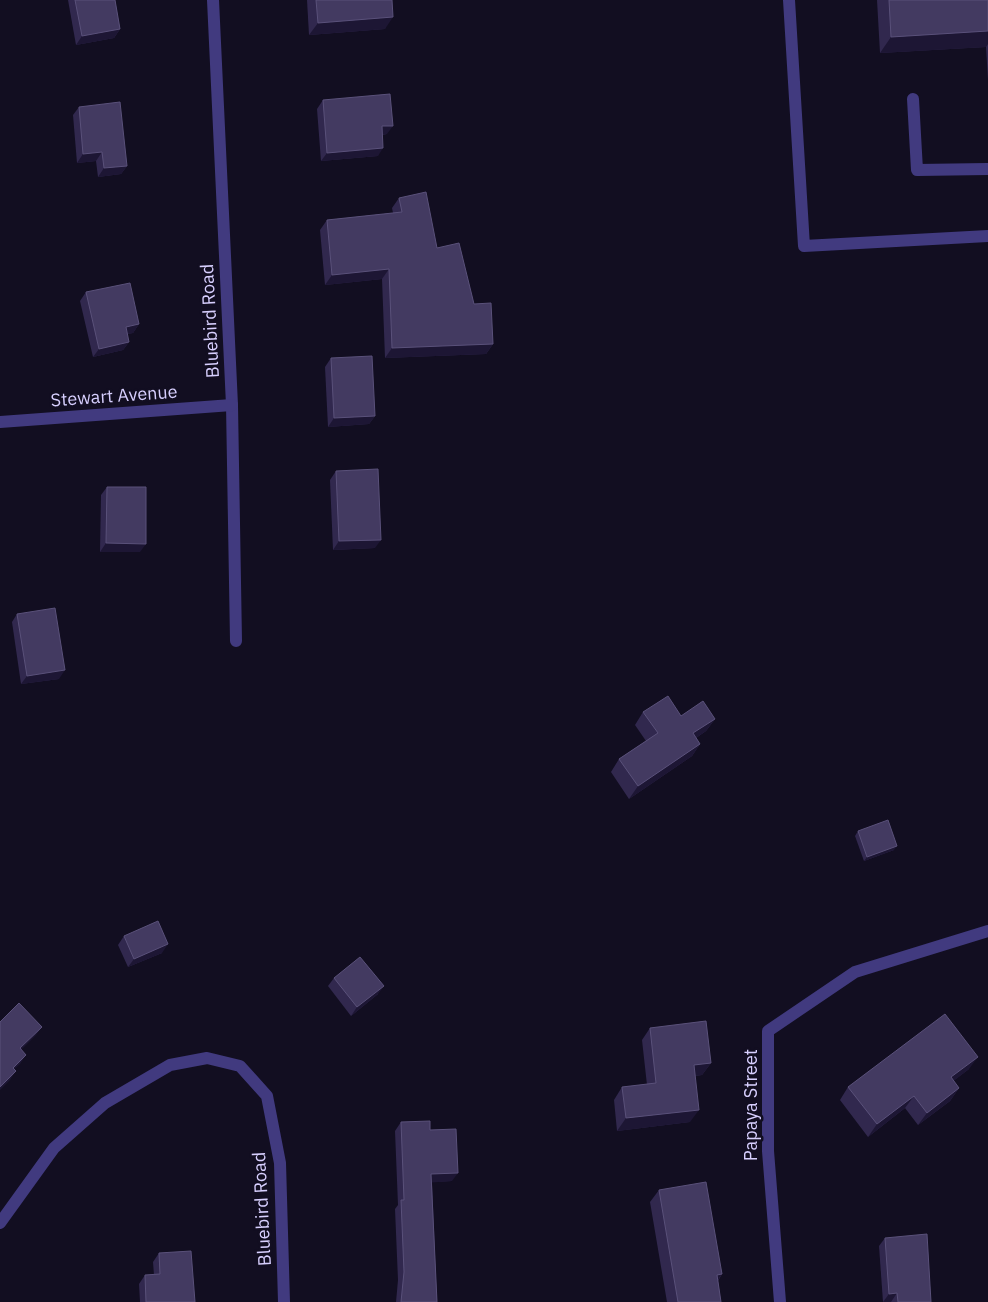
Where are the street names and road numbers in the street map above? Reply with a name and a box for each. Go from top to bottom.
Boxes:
street label: Bluebird Road [195,263,224,379]
street label: Stewart Avenue [50,380,178,411]
street label: Papaya Street [739,1049,762,1161]
street label: Bluebird Road [247,1151,276,1267]

